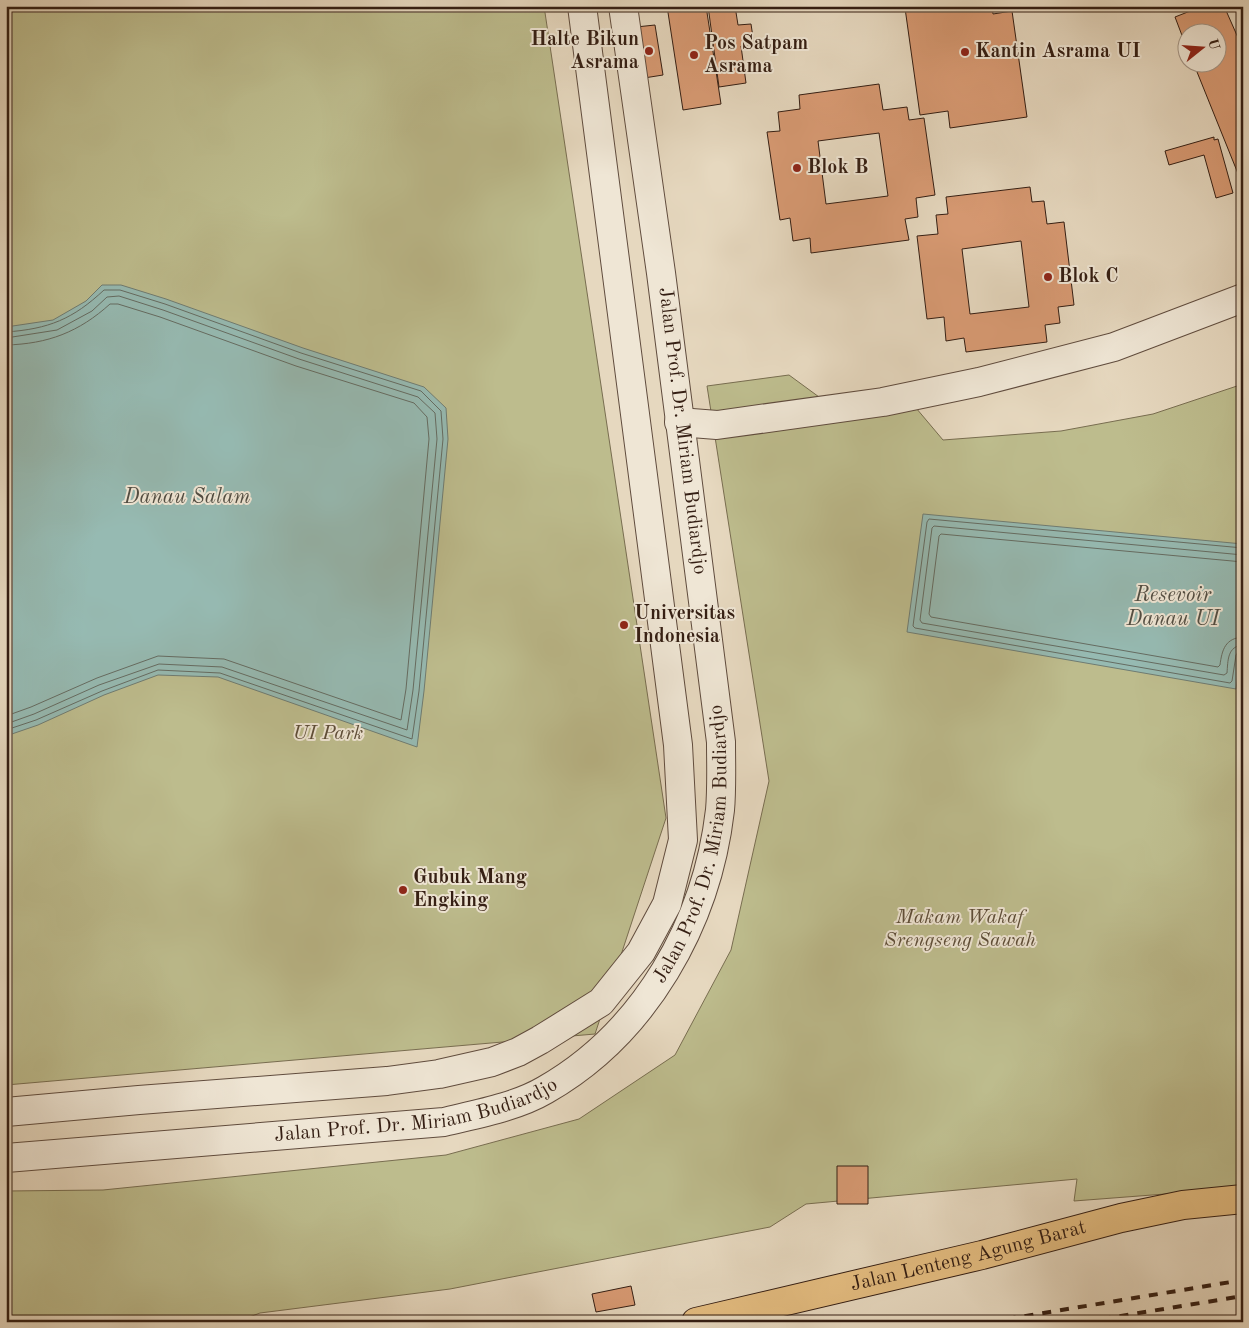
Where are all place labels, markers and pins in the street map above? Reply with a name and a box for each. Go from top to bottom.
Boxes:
place label: Halte Bikun Asrama [530,30,639,73]
place label: Pos Satpam Asrama [704,34,808,77]
place label: Kantin Asrama UI [975,42,1141,62]
marker: Halte Bikun Asrama [643,45,655,57]
marker: Kantin Asrama UI [959,46,971,58]
marker: Pos Satpam Asrama [688,49,700,61]
place label: Blok B [807,158,868,178]
marker: Blok B [791,162,803,174]
place label: Blok C [1058,267,1118,287]
marker: Blok C [1042,271,1054,283]
place label: Universitas Indonesia [634,604,735,647]
marker: Universitas Indonesia [618,619,630,631]
place label: Gubuk Mang Engking [413,868,527,911]
marker: Gubuk Mang Engking [397,884,409,896]

